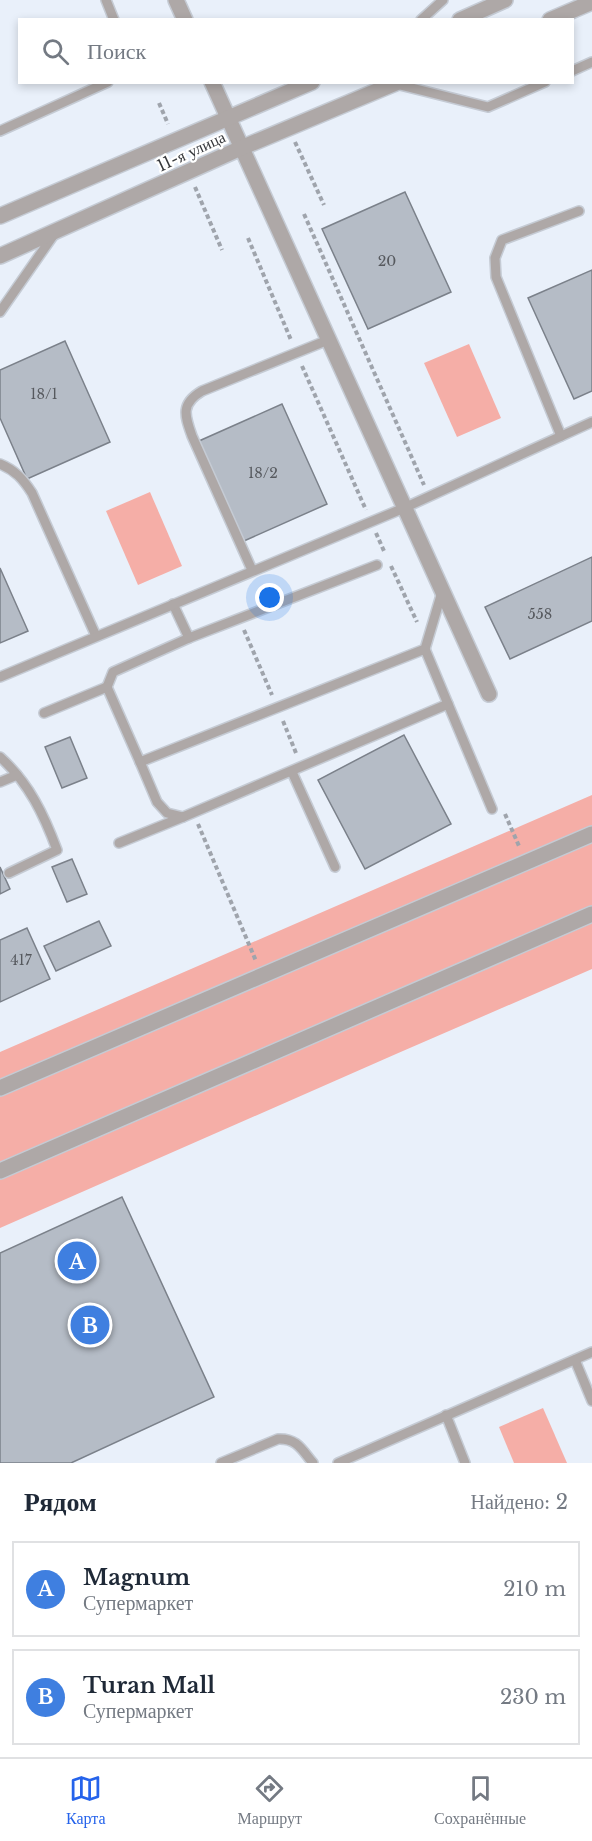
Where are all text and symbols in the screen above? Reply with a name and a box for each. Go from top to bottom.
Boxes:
search box [18,18,574,84]
icon: search [39,35,72,68]
text: Поиск [87,38,146,65]
street label: 11-я улица [154,126,228,176]
house number: 20 [378,252,396,270]
house number: 18/1 [30,385,58,403]
house number: 18/2 [248,464,278,482]
your location [255,583,284,612]
house number: 558 [528,605,552,623]
house number: 417 [10,951,33,969]
pin: A [58,1238,97,1284]
pin: B [70,1302,110,1348]
text: Рядом [24,1486,97,1518]
text: Найдено: 2 [470,1490,568,1514]
text: Magnum [83,1564,190,1591]
text: A [37,1577,54,1601]
text: 210 m [503,1577,566,1601]
text: Супермаркет [83,1591,193,1615]
text: Turan Mall [83,1672,215,1699]
text: B [38,1685,53,1709]
text: 230 m [500,1685,566,1709]
text: Супермаркет [83,1699,193,1723]
tab: Карта [66,1772,106,1828]
tab: Маршрут [238,1772,302,1828]
tab: Сохранённые [434,1772,526,1828]

